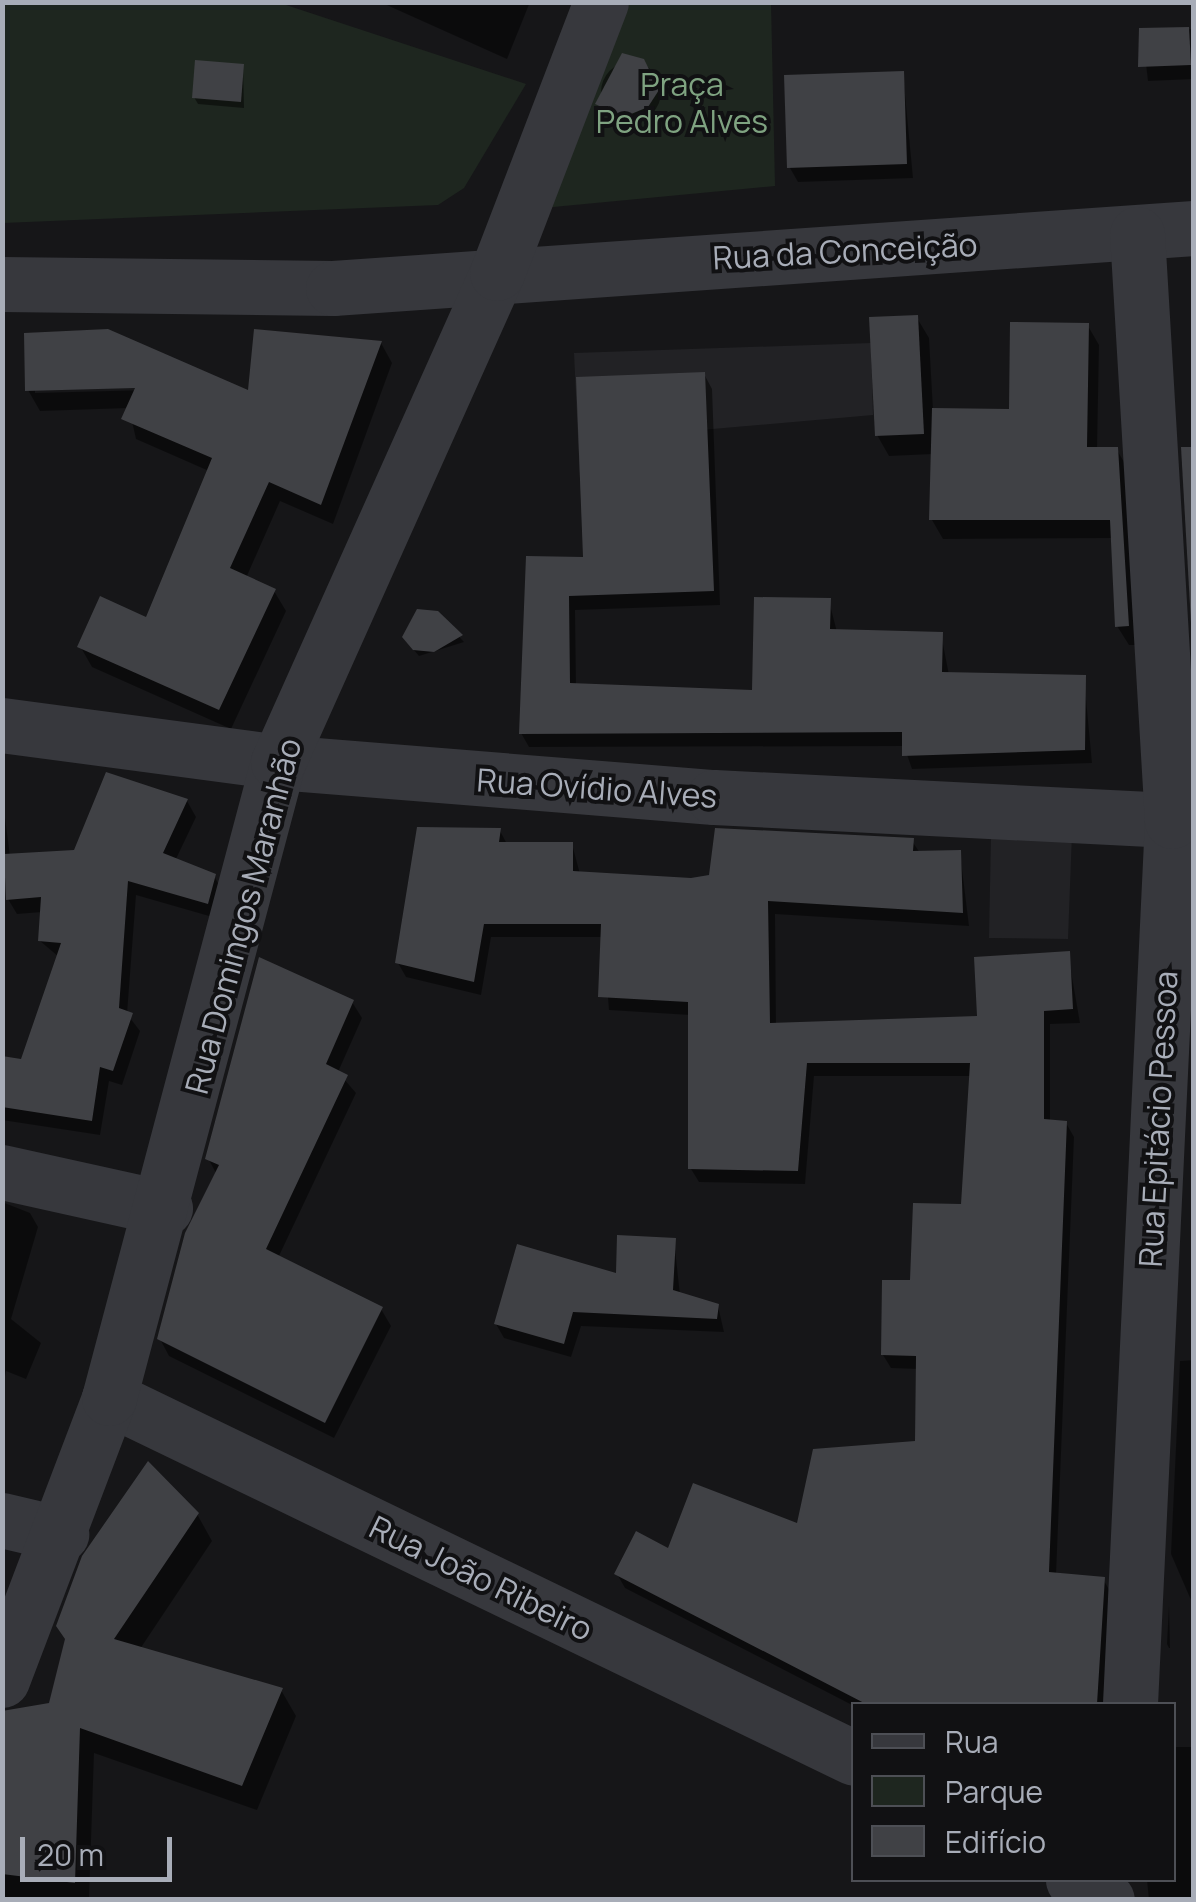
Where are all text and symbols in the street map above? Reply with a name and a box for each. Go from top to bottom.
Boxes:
park label: Praça Pedro Alves [596,66,768,141]
street label: Rua da Conceição [712,225,978,277]
street label: Rua Domingos Maranhão [177,734,309,1098]
street label: Rua Ovídio Alves [476,760,718,816]
street label: Rua Epitácio Pessoa [1131,970,1185,1268]
street label: Rua João Ribeiro [363,1507,599,1649]
legend [851,1702,1176,1882]
text: Rua [945,1721,998,1762]
text: Parque [945,1771,1043,1812]
scale bar [25,1817,178,1879]
text: Edifício [945,1821,1046,1862]
text: 20 m [37,1834,104,1875]

